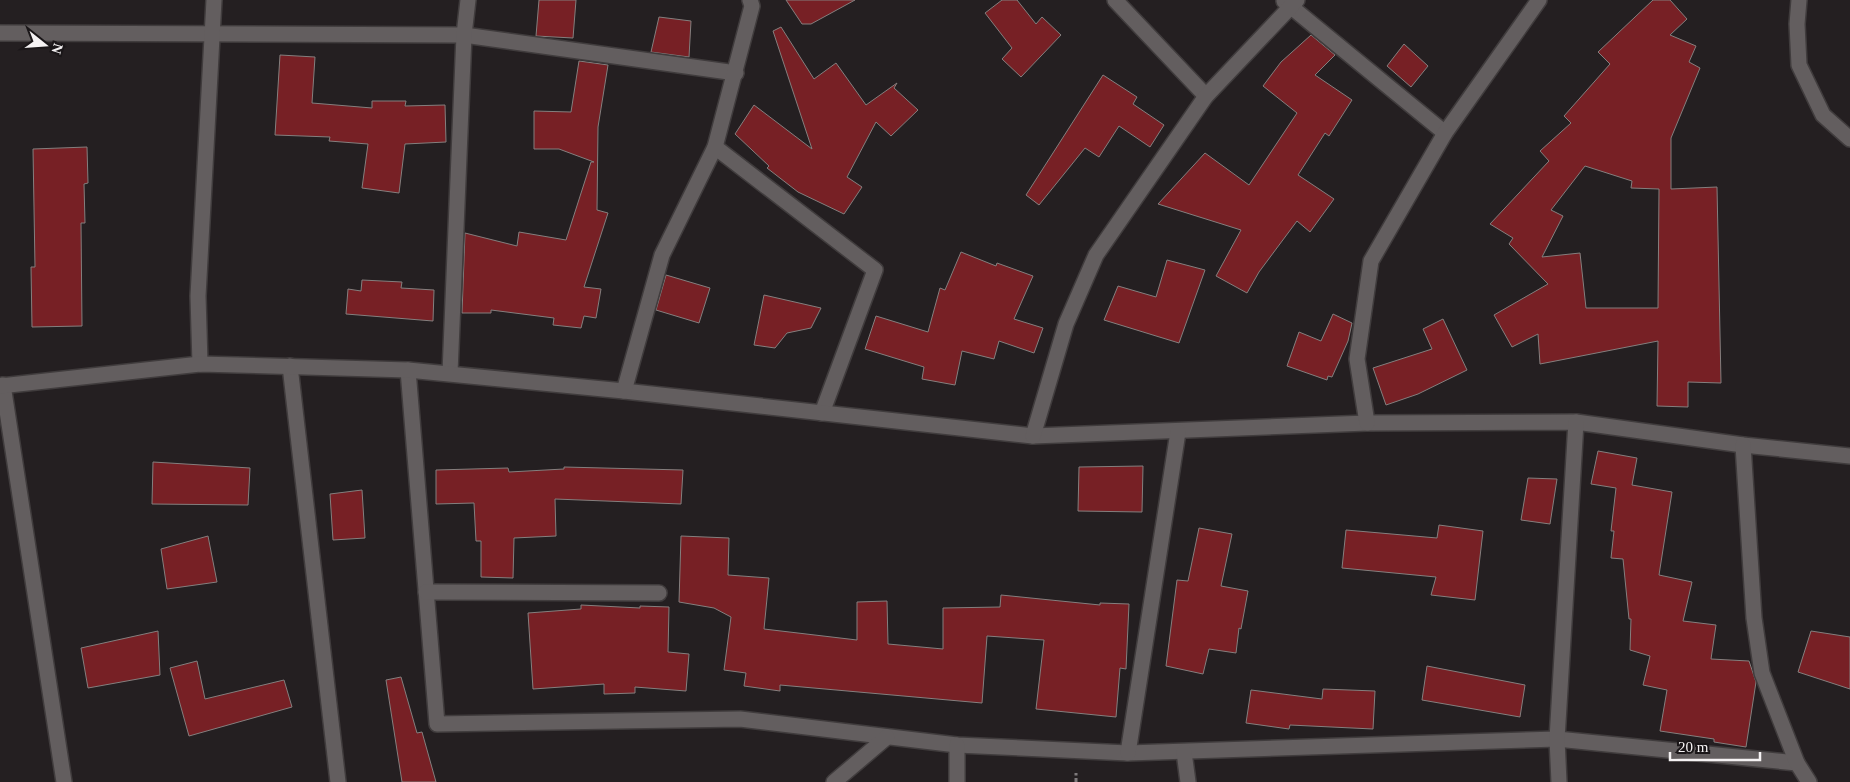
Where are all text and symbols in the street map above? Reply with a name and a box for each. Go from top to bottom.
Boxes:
north arrow [20,20,70,70]
text: N [48,42,66,56]
scale bar [1670,730,1760,762]
text: 20 m [1678,739,1709,755]

